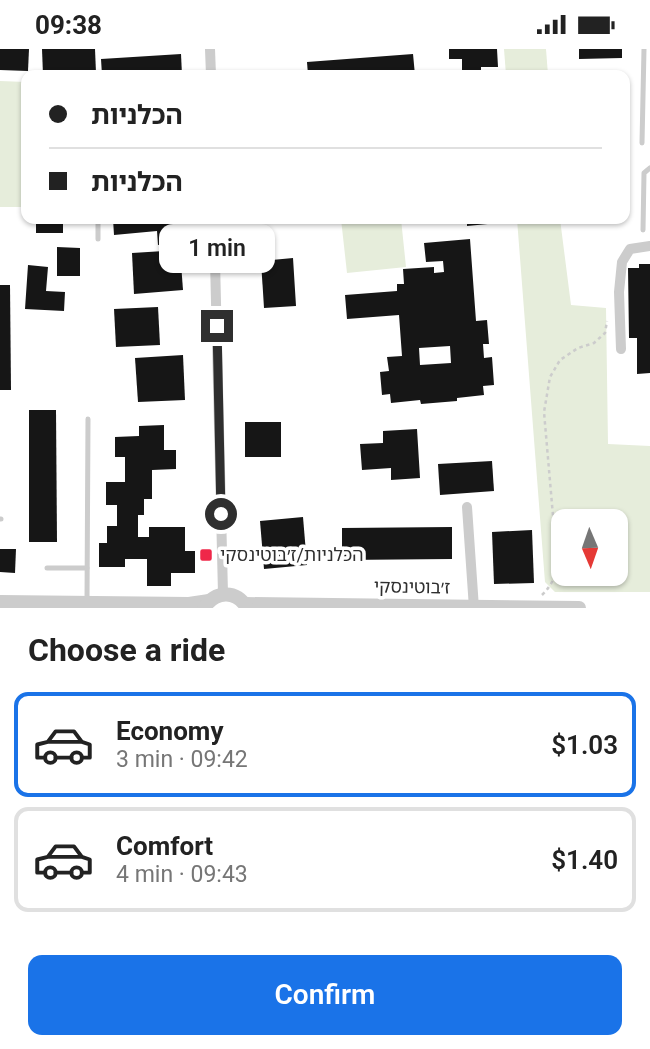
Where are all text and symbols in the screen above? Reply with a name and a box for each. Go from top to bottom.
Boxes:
text: 09:38 [35,10,102,40]
text: הכלניות [91,100,183,130]
text: הכלניות [91,167,183,197]
callout: 1 min [159,225,275,273]
text: 1 min [188,235,246,262]
route end [201,310,233,342]
route start [205,498,237,530]
north arrow [551,509,628,586]
map controls [551,509,628,586]
place label: הכלניות/ז׳בוטינסקי [220,544,363,565]
marker: הכלניות/ז׳בוטינסקי [198,547,214,563]
street label: ז׳בוטינסקי [374,575,450,598]
text: Choose a ride [28,631,225,669]
icon: car [32,713,95,776]
text: Economy [116,716,223,746]
text: $1.03 [551,730,618,760]
text: 3 min · 09:42 [116,746,248,773]
icon: car [32,828,95,891]
text: Comfort [116,831,213,861]
text: $1.40 [551,845,618,875]
text: 4 min · 09:43 [116,861,248,888]
button: Confirm [28,955,622,1035]

